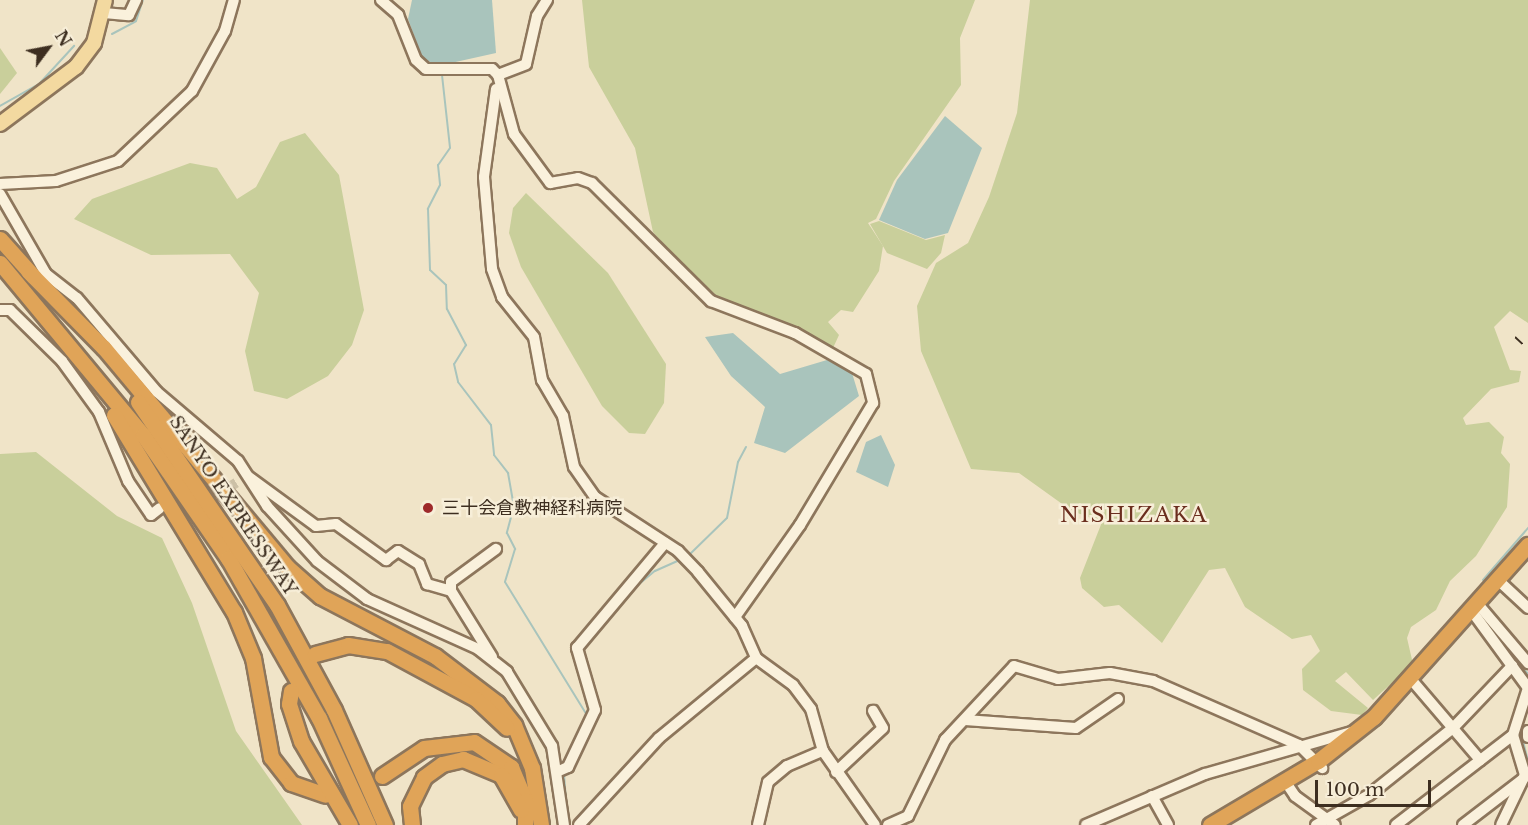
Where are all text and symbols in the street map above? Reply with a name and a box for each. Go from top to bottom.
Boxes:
north arrow [18,18,78,78]
text: N [51,27,76,50]
street label: SANYO EXPRESSWAY [165,412,301,600]
place label: 三十会倉敷神経科病院 [442,497,622,519]
marker: 三十会倉敷神経科病院 [419,499,437,517]
district label: NISHIZAKA [1060,502,1208,528]
scale bar [1318,768,1434,806]
text: 100 m [1326,779,1384,801]

